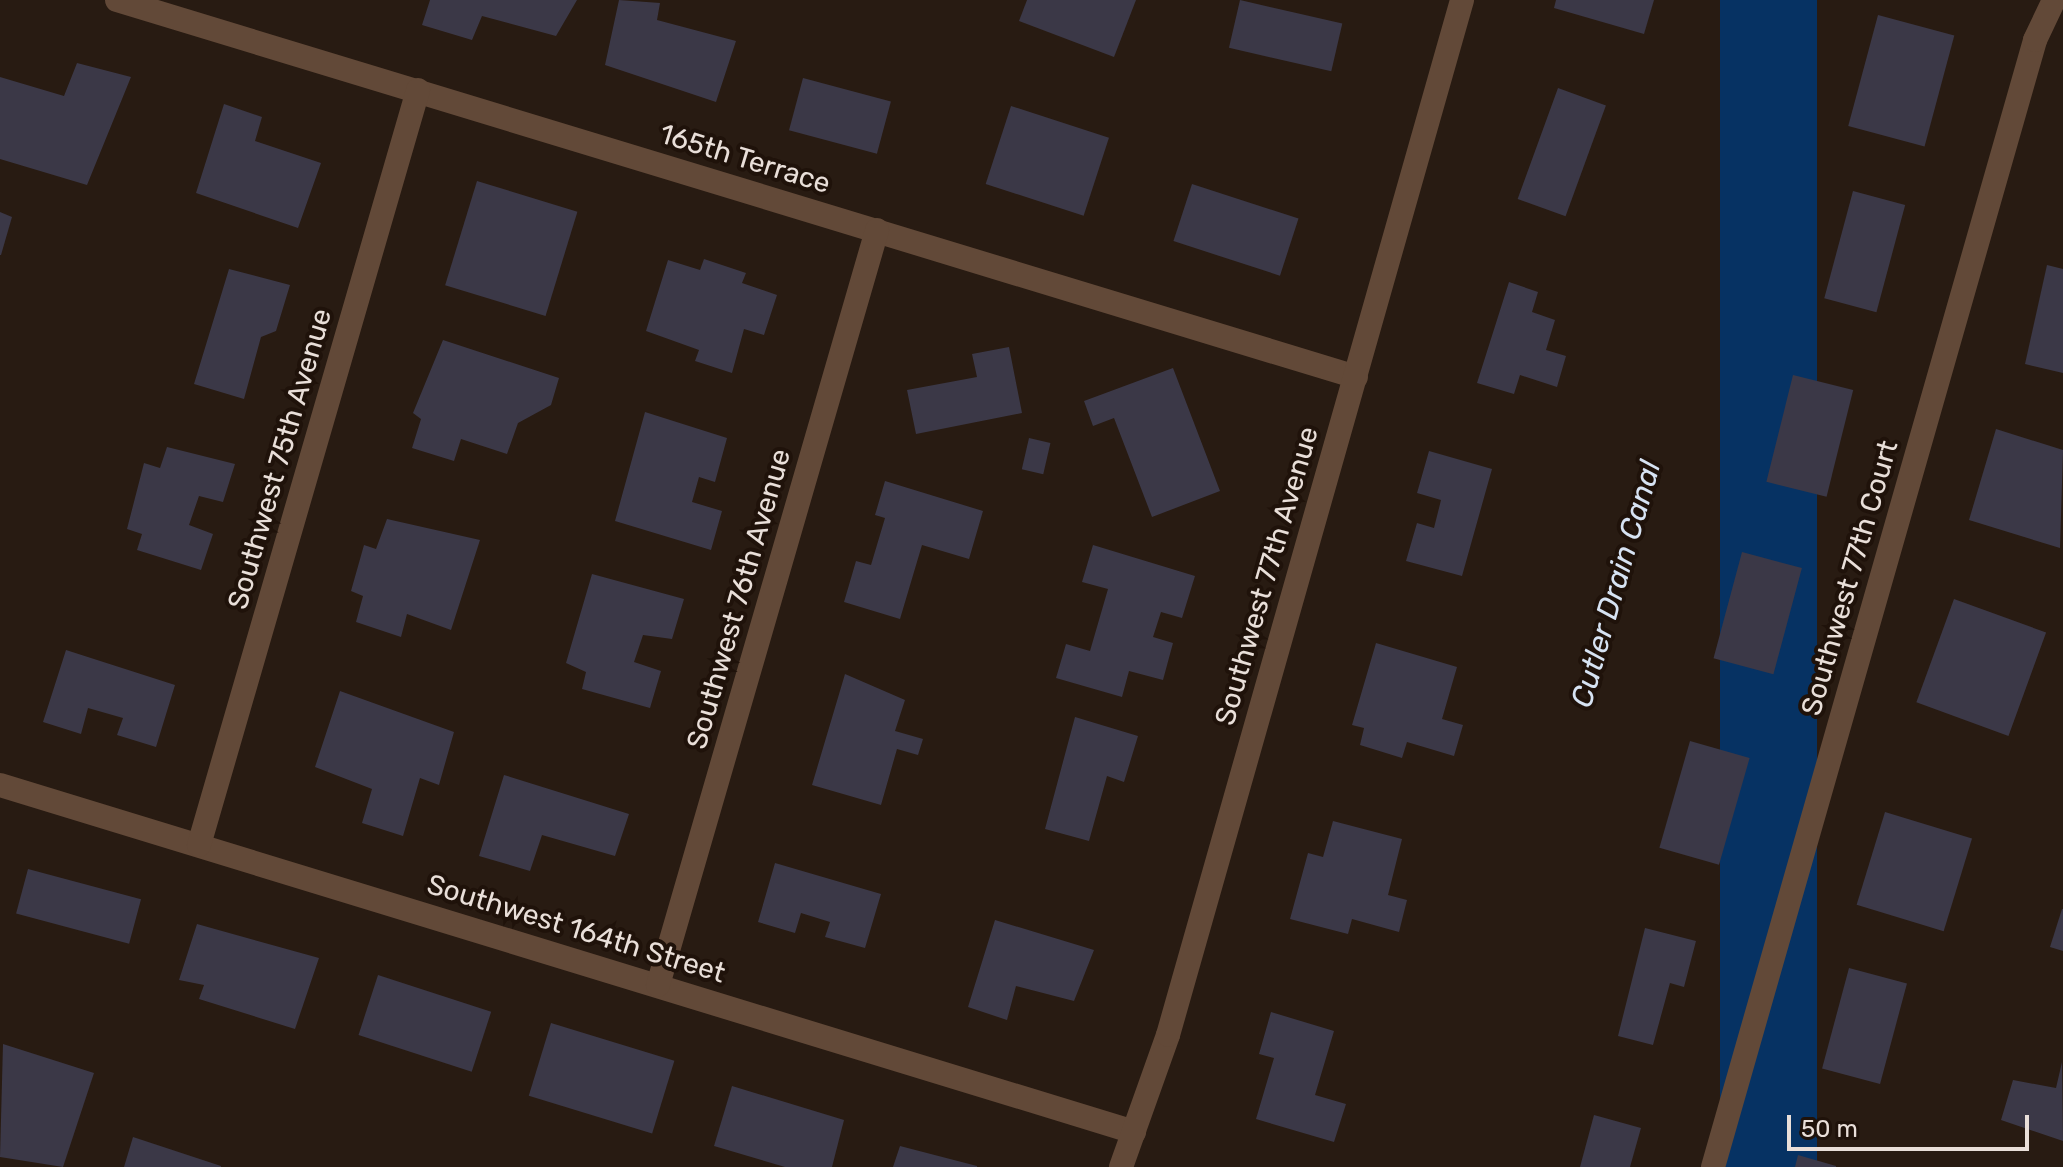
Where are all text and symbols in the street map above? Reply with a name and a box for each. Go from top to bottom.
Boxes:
street label: 165th Terrace [655,117,835,201]
street label: Southwest 75th Avenue [221,304,339,614]
street label: Southwest 77th Avenue [1208,423,1326,729]
street label: Southwest 77th Court [1795,437,1905,719]
street label: Southwest 76th Avenue [680,445,798,753]
water label: Cutler Drain Canal [1563,456,1669,712]
street label: Southwest 164th Street [423,868,729,990]
scale bar [1791,1099,2033,1149]
text: 50 m [1801,1115,1858,1143]

